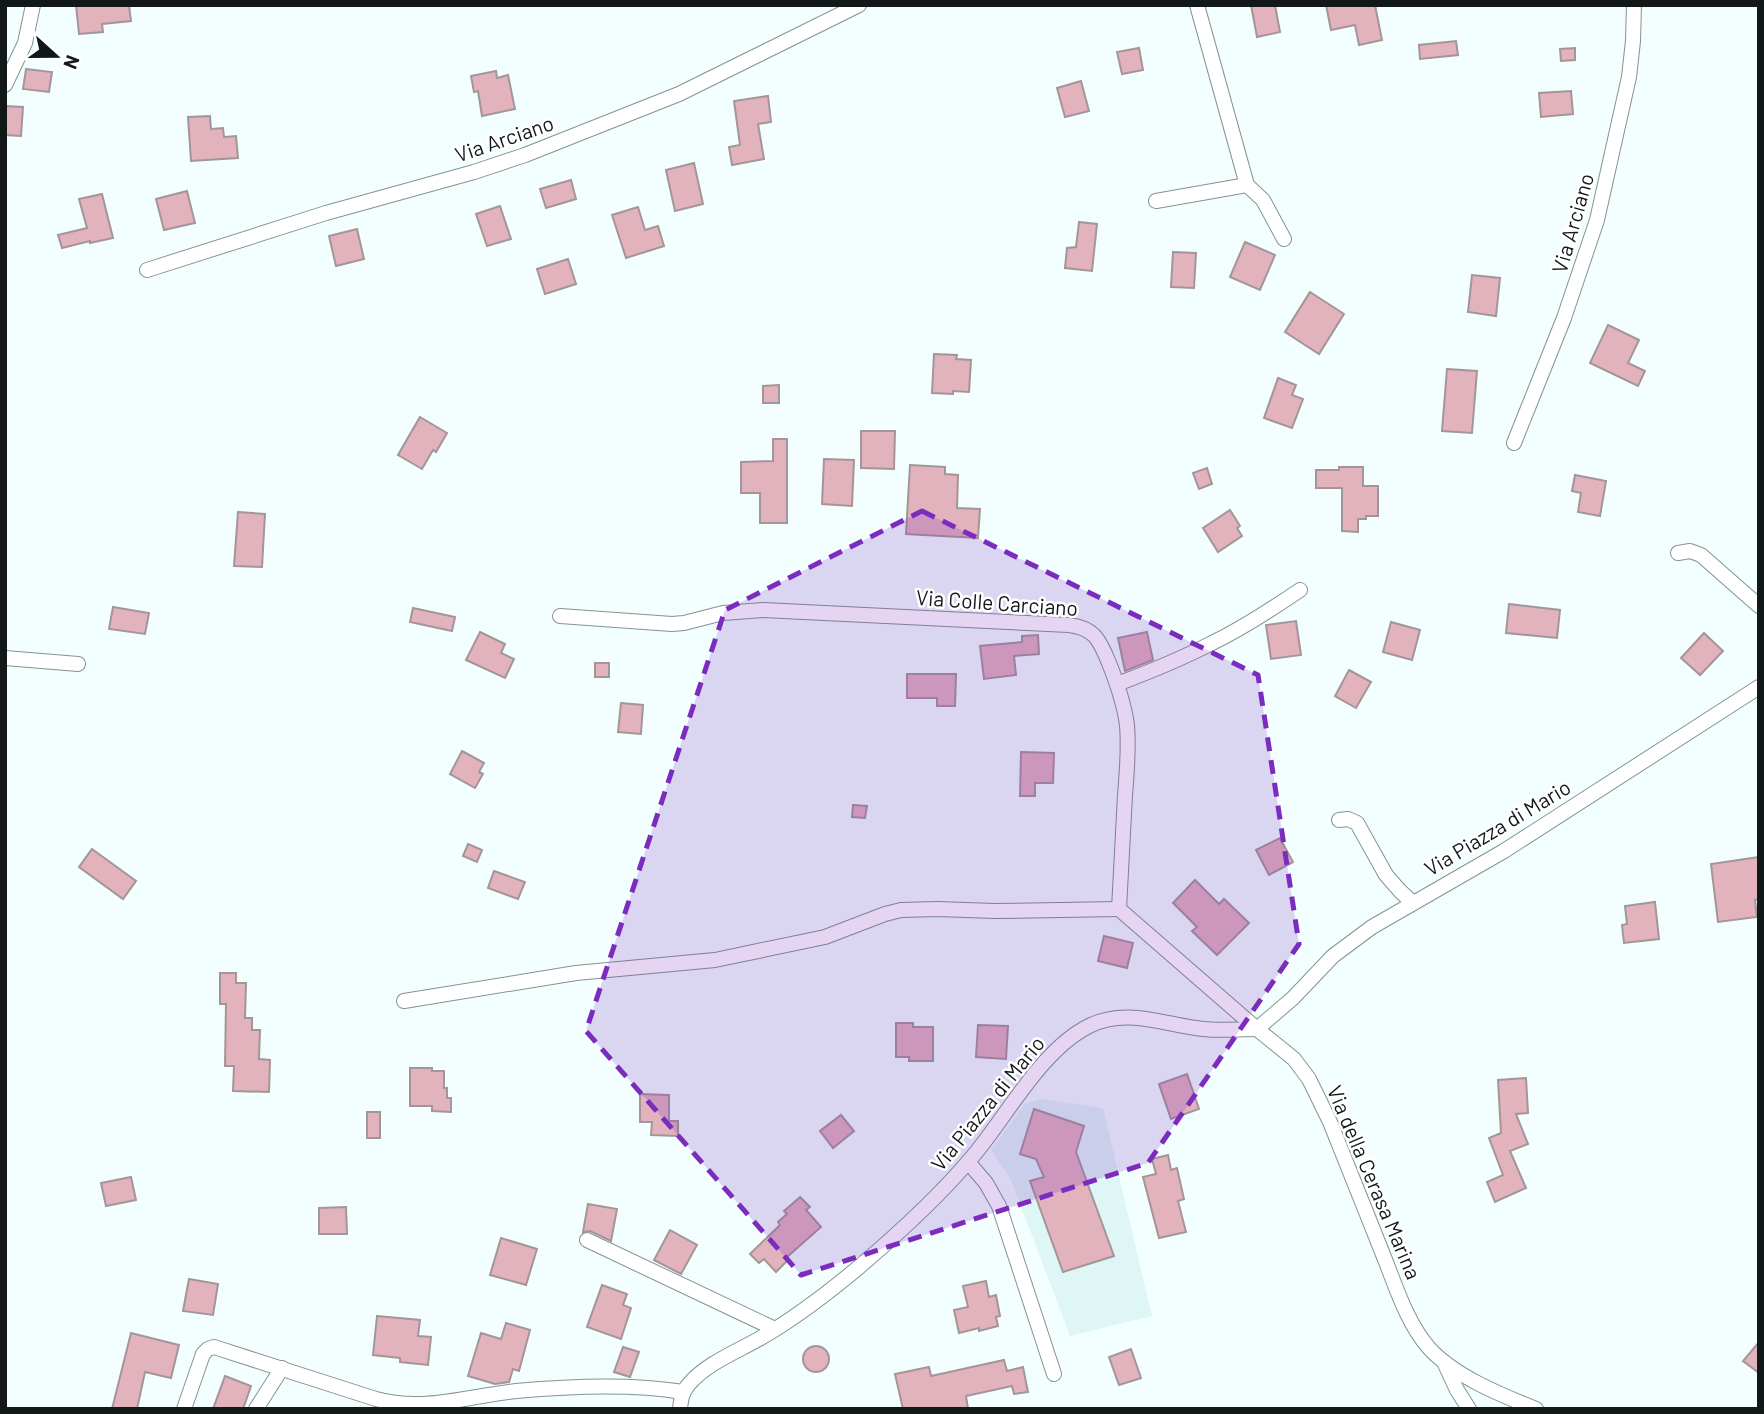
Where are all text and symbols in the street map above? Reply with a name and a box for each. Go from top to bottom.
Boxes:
north arrow [21,21,91,91]
text: N [59,52,85,72]
street label: Via Arciano [451,109,557,167]
street label: Via Arciano [1546,170,1598,276]
street label: Via Colle Carciano [915,584,1079,620]
street label: Via Piazza di Mario [1419,774,1575,880]
street label: Via Piazza di Mario [925,1031,1049,1175]
street label: Via della Cerasa Marina [1323,1081,1427,1283]

